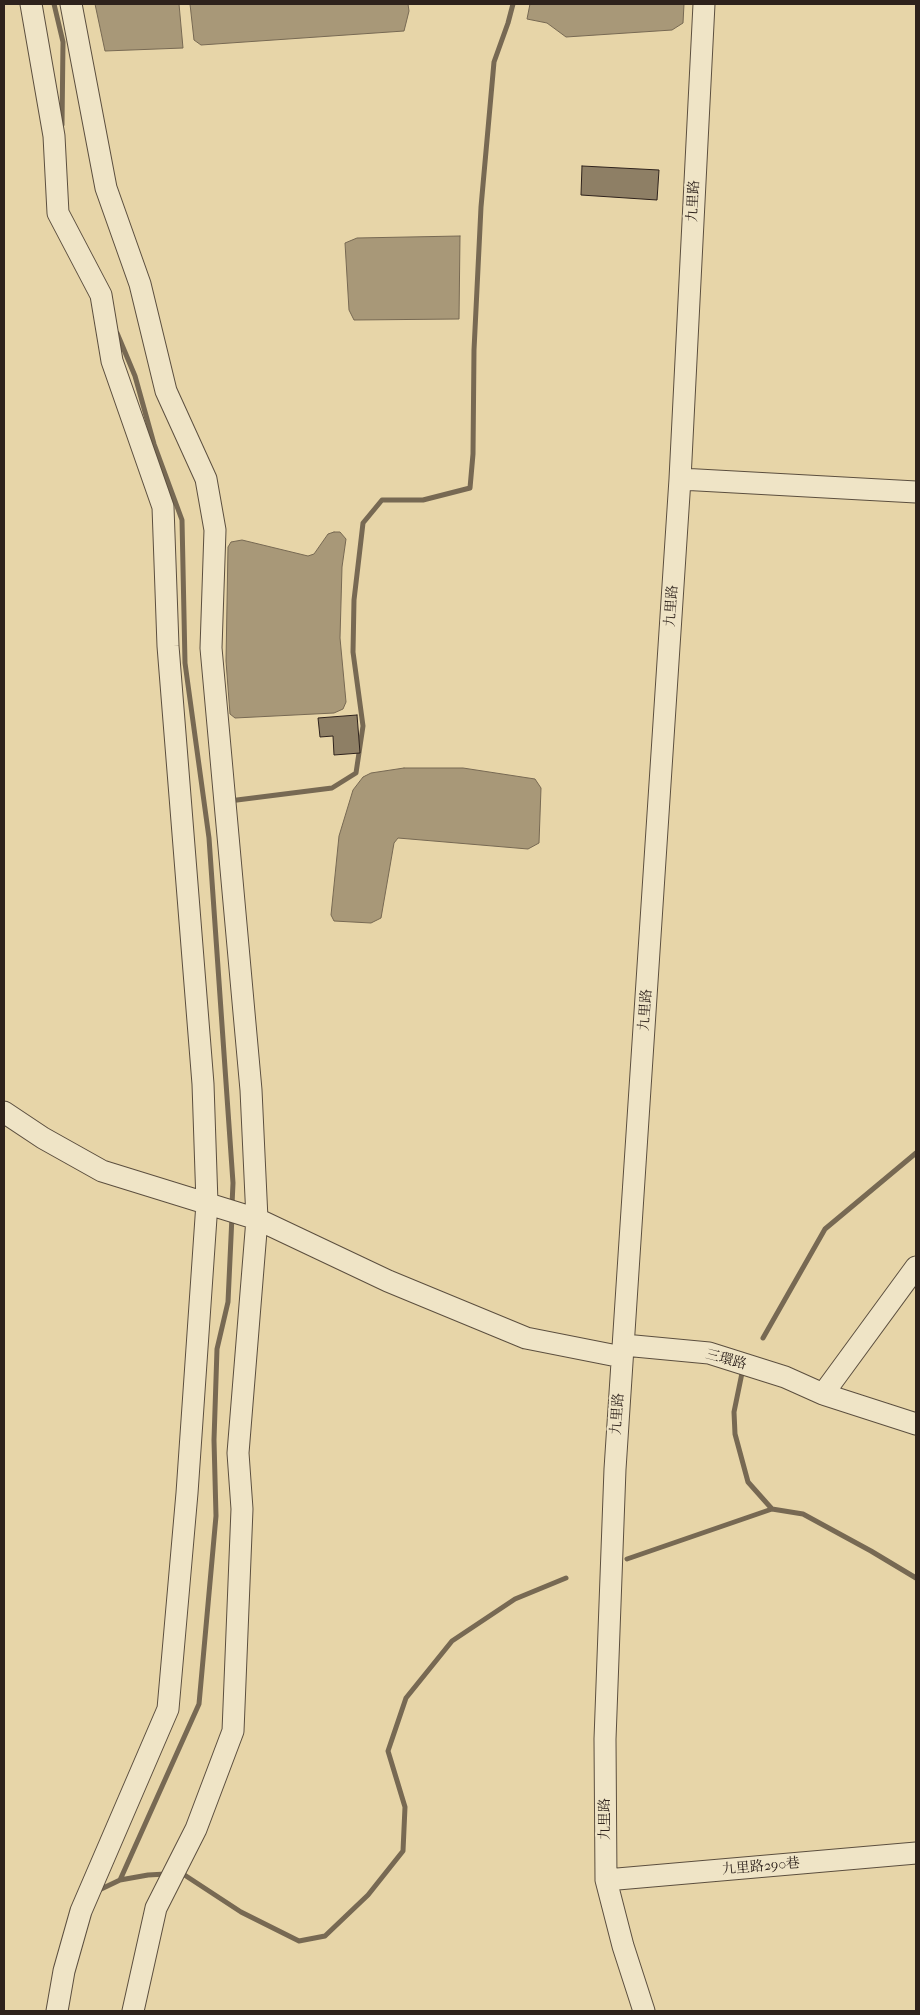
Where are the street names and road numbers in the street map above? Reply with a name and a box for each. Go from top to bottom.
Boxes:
street label: 九里路 [685,180,703,222]
street label: 九里路 [662,584,682,628]
street label: 九里路 [636,988,656,1032]
street label: 三環路 [704,1346,748,1374]
street label: 九里路 [608,1392,628,1436]
street label: 九里路 [598,1798,614,1840]
street label: 九里路290巷 [721,1855,801,1879]

